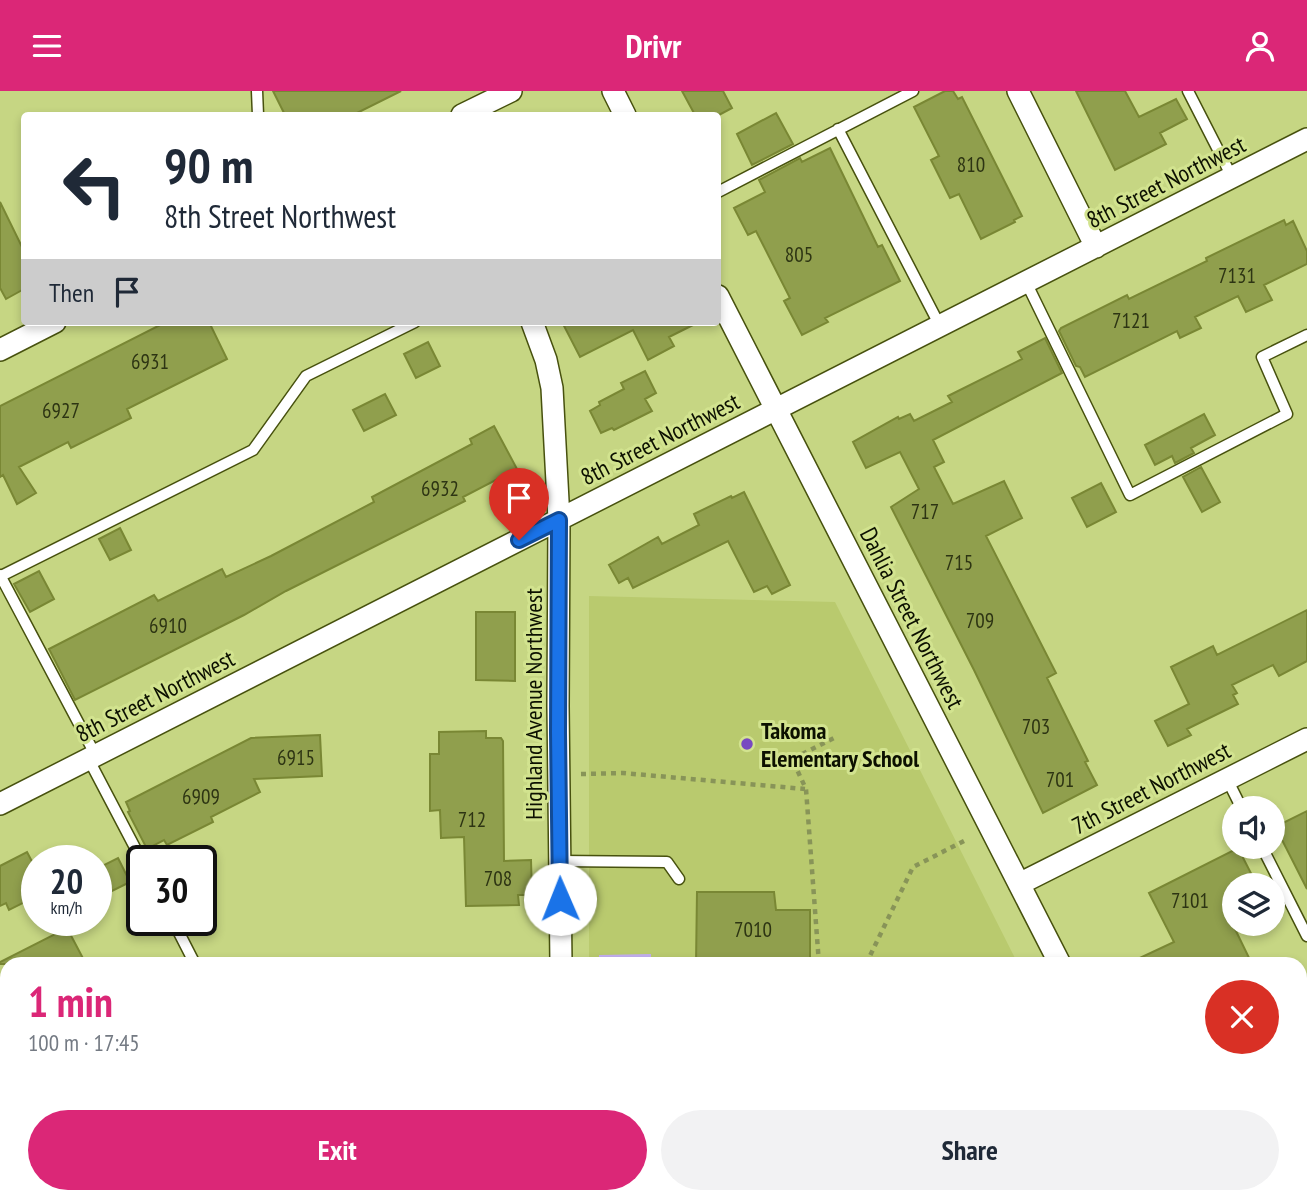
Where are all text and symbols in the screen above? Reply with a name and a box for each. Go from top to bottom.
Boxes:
text: Drivr [626,25,681,67]
icon: menu [28,27,66,65]
icon: person [1241,27,1279,65]
street label: 8th Street Northwest [1081,129,1251,235]
text: 90 m [164,133,253,197]
icon: left [49,140,140,231]
house number: 810 [957,151,985,178]
text: 8th Street Northwest [164,195,396,237]
house number: 805 [785,241,813,268]
house number: 7131 [1218,262,1256,289]
icon: arrive [108,273,146,311]
text: Then [49,276,94,309]
house number: 7121 [1112,307,1150,334]
house number: 6931 [131,348,169,375]
street label: 8th Street Northwest [575,386,745,492]
house number: 6927 [42,397,80,424]
pin [489,468,549,540]
house number: 6932 [421,475,459,502]
icon: arrive [500,479,538,517]
house number: 717 [911,498,939,525]
street label: Dahlia Street Northwest [853,522,971,714]
house number: 715 [945,549,973,576]
street label: Highland Avenue Northwest [518,588,549,820]
house number: 709 [966,607,994,634]
house number: 6910 [149,612,187,639]
street label: 8th Street Northwest [70,643,240,749]
house number: 703 [1022,713,1050,740]
place label: Takoma Elementary School [761,715,919,774]
street label: 7th Street Northwest [1067,735,1236,841]
marker: Takoma Elementary School [739,736,755,752]
house number: 6915 [277,744,315,771]
house number: 701 [1046,766,1074,793]
house number: 6909 [182,783,220,810]
map controls [1222,796,1285,936]
button: sound [1222,796,1285,859]
house number: 712 [458,806,486,833]
speed limit sign: 30 [126,845,217,936]
text: 20 [50,858,83,904]
position arrow [523,862,597,936]
house number: 708 [484,865,512,892]
button: layers [1222,873,1285,936]
house number: 7101 [1171,887,1209,914]
text: km/h [51,896,82,919]
house number: 7010 [734,916,772,943]
text: 1 min [28,974,113,1029]
button: close [1205,980,1279,1054]
text: 100 m · 17:45 [28,1028,140,1057]
button: Exit [28,1110,647,1190]
button: Share [661,1110,1279,1190]

